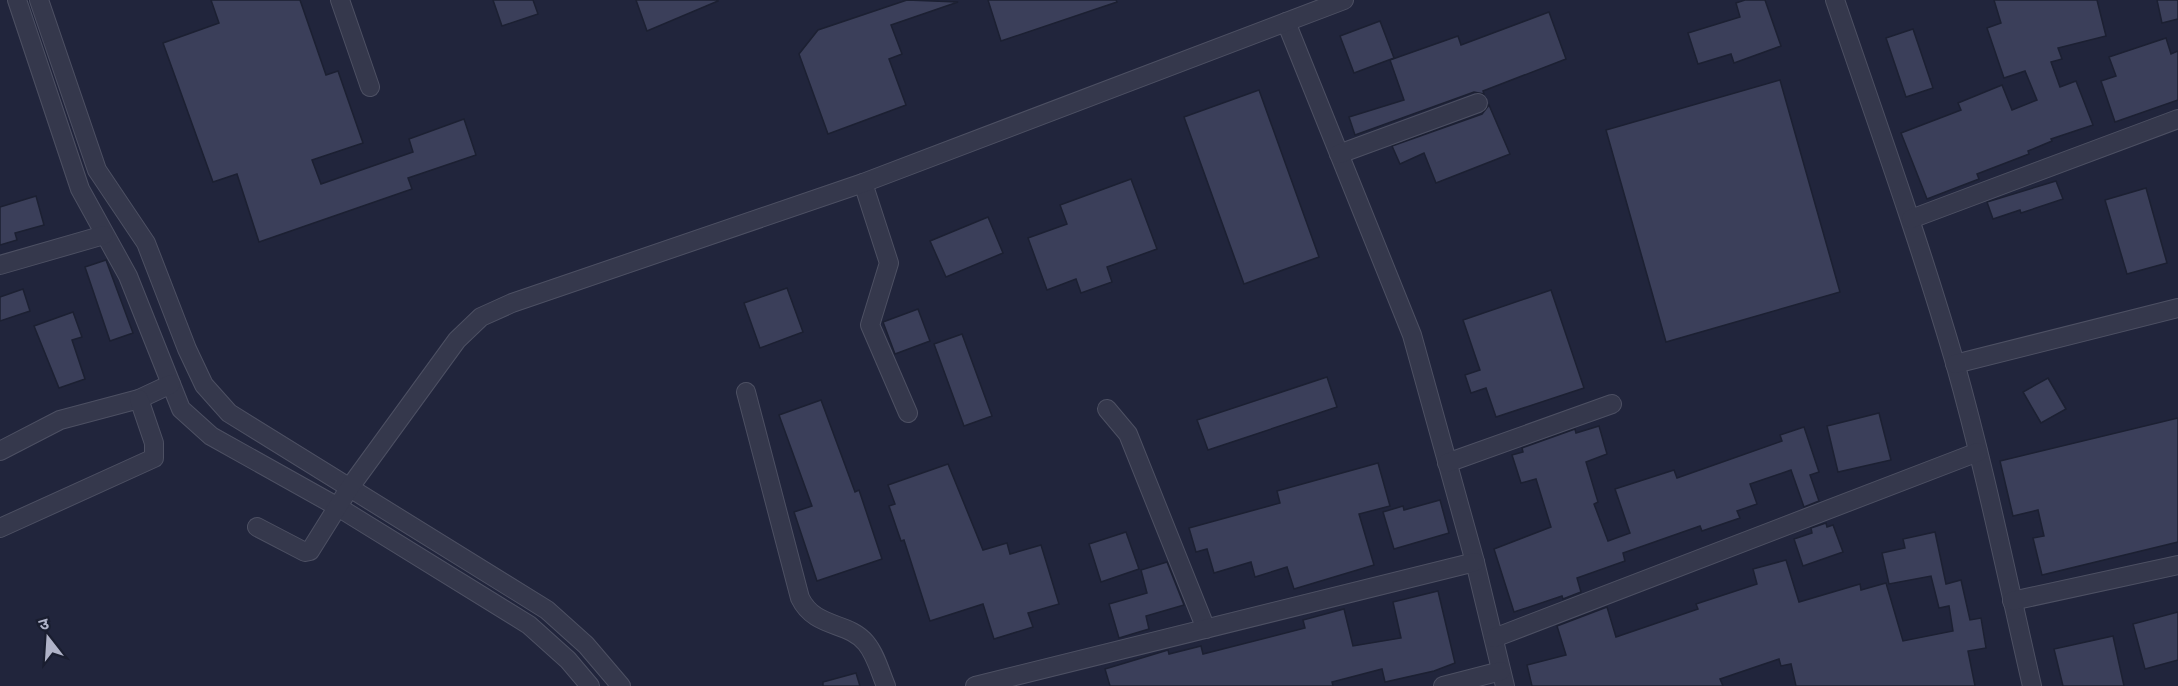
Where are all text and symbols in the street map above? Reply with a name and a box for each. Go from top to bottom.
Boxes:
north arrow [18,608,78,668]
text: उ [37,613,52,635]

